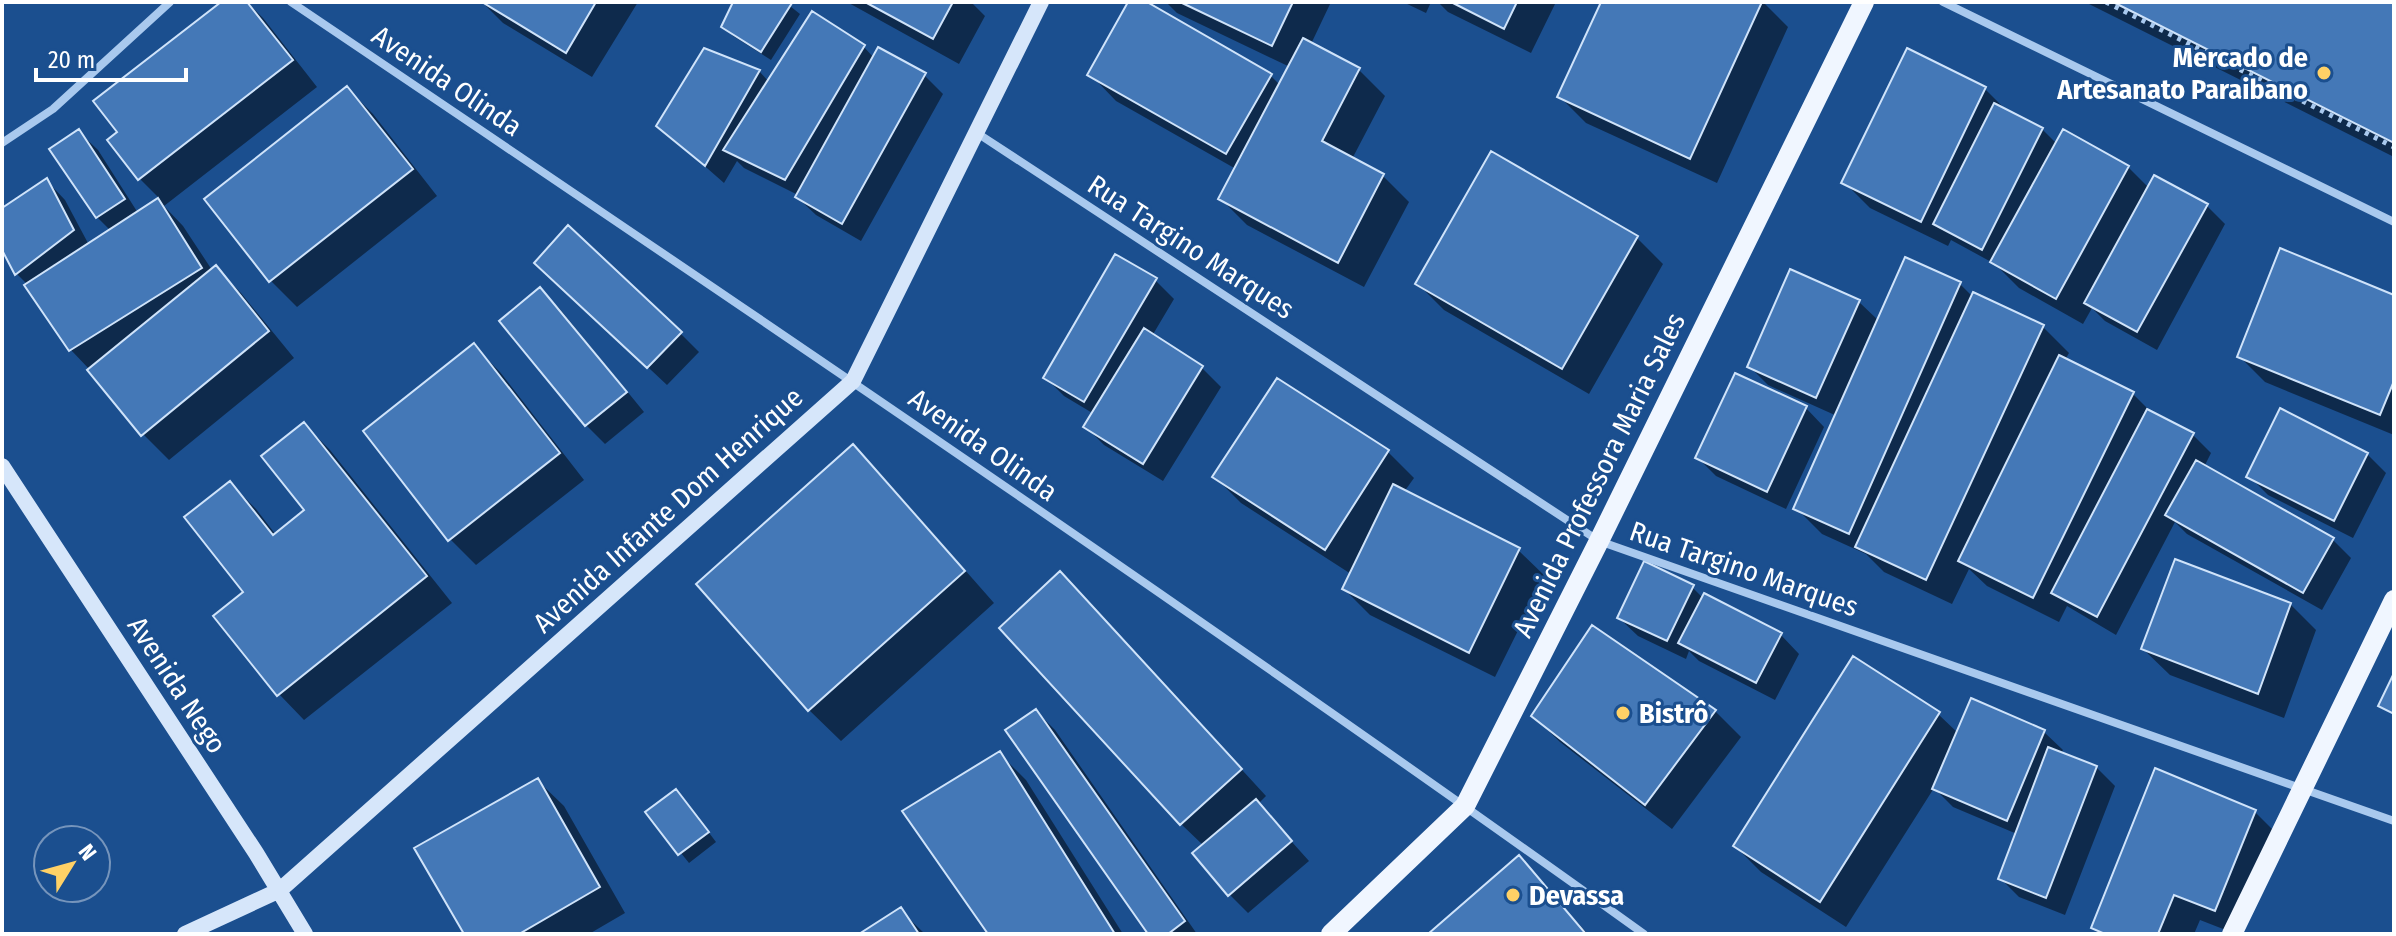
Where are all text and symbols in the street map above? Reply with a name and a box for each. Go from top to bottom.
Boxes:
street label: Avenida Olinda [366,19,528,143]
scale bar [36,32,186,82]
place label: Mercado de Artesanato Paraibano [2056,41,2308,106]
text: 20 m [48,46,95,74]
marker: Mercado de Artesanato Paraibano [2315,64,2333,82]
street label: Rua Targino Marques [1082,168,1300,326]
street label: Avenida Professora Maria Sales [1506,307,1692,643]
street label: Avenida Infante Dom Henrique [527,380,809,640]
street label: Avenida Olinda [902,382,1064,508]
street label: Rua Targino Marques [1626,514,1862,624]
street label: Avenida Nego [121,610,233,760]
place label: Bistrô [1639,697,1708,730]
marker: Bistrô [1614,704,1632,722]
north arrow [32,824,112,904]
text: N [73,839,102,866]
place label: Devassa [1529,879,1624,912]
marker: Devassa [1504,886,1522,904]

